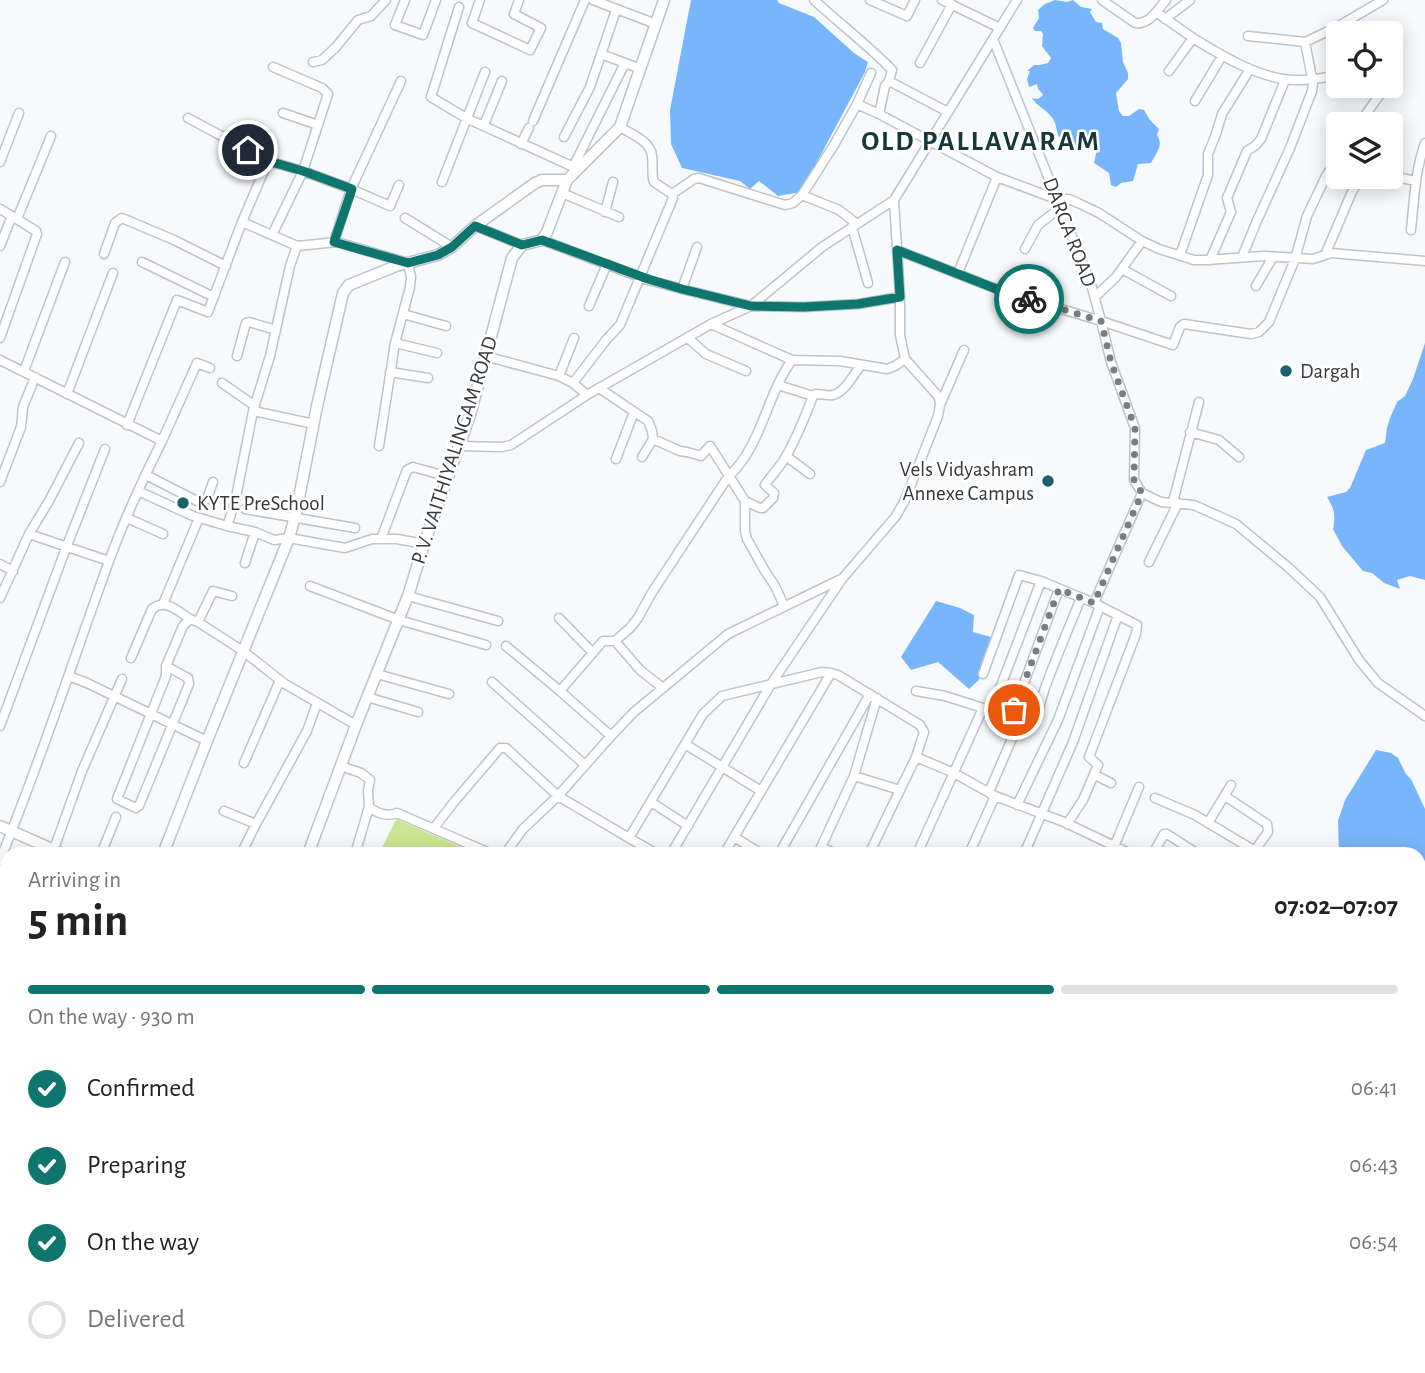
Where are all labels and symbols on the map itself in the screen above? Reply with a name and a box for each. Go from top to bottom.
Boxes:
pin [218,120,278,180]
district label: OLD PALLAVARAM [861,128,1101,156]
street label: DARGA ROAD [1039,175,1100,290]
courier [994,264,1064,334]
street label: P. V. VAITHIYALINGAM ROAD [408,334,501,567]
place label: Dargah [1300,361,1360,382]
marker: Dargah [1278,363,1294,379]
place label: Vels Vidyashram Annexe Campus [900,459,1034,504]
marker: Vels Vidyashram Annexe Campus [1040,473,1056,489]
place label: KYTE PreSchool [197,493,325,514]
marker: KYTE PreSchool [175,495,191,511]
pin [984,680,1044,740]

